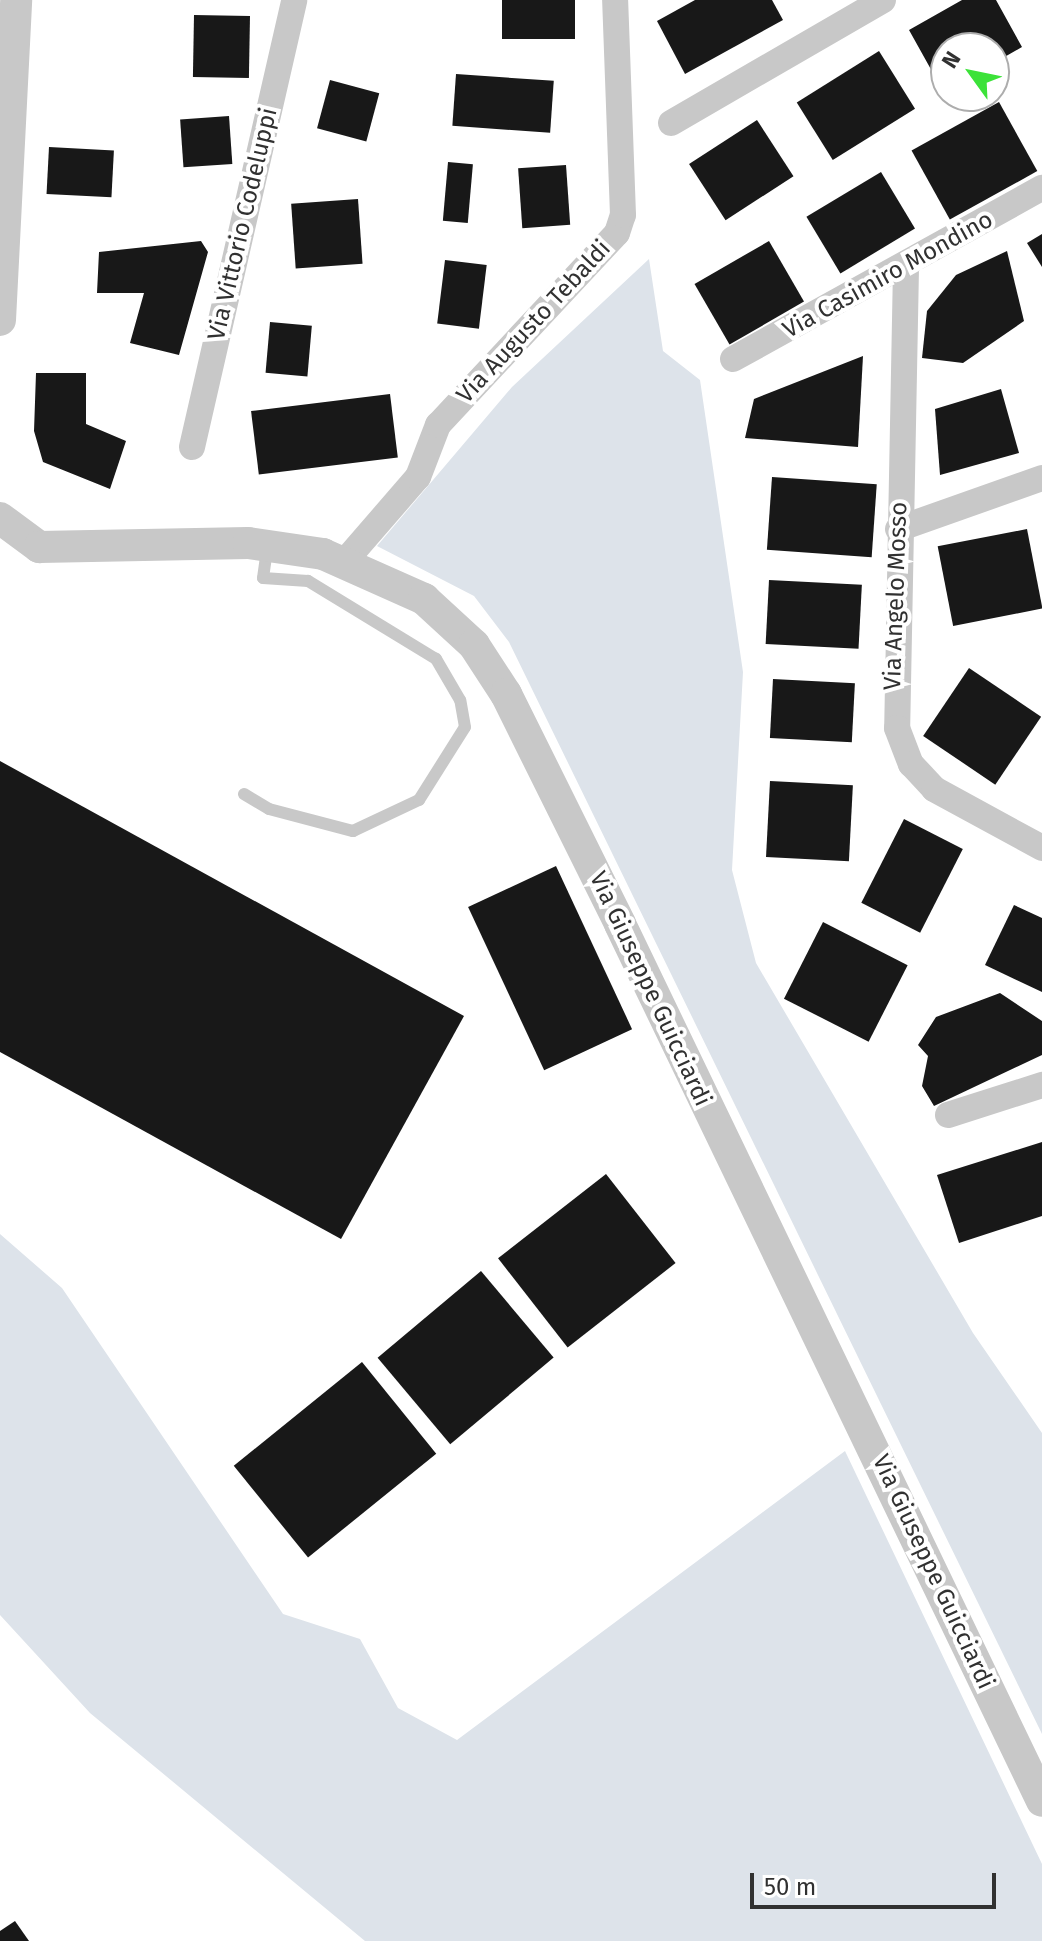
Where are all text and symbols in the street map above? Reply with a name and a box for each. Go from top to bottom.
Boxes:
north arrow [930,32,1010,112]
text: N [936,46,966,73]
street label: Via Vittorio Codeluppi [202,105,284,343]
street label: Via Casimiro Mondino [778,205,998,345]
street label: Via Augusto Tebaldi [451,235,617,409]
street label: Via Angelo Mosso [878,501,914,691]
street label: Via Giuseppe Guicciardi [583,867,717,1111]
street label: Via Giuseppe Guicciardi [866,1450,1000,1694]
scale bar [754,1857,1000,1907]
text: 50 m [764,1873,816,1901]

